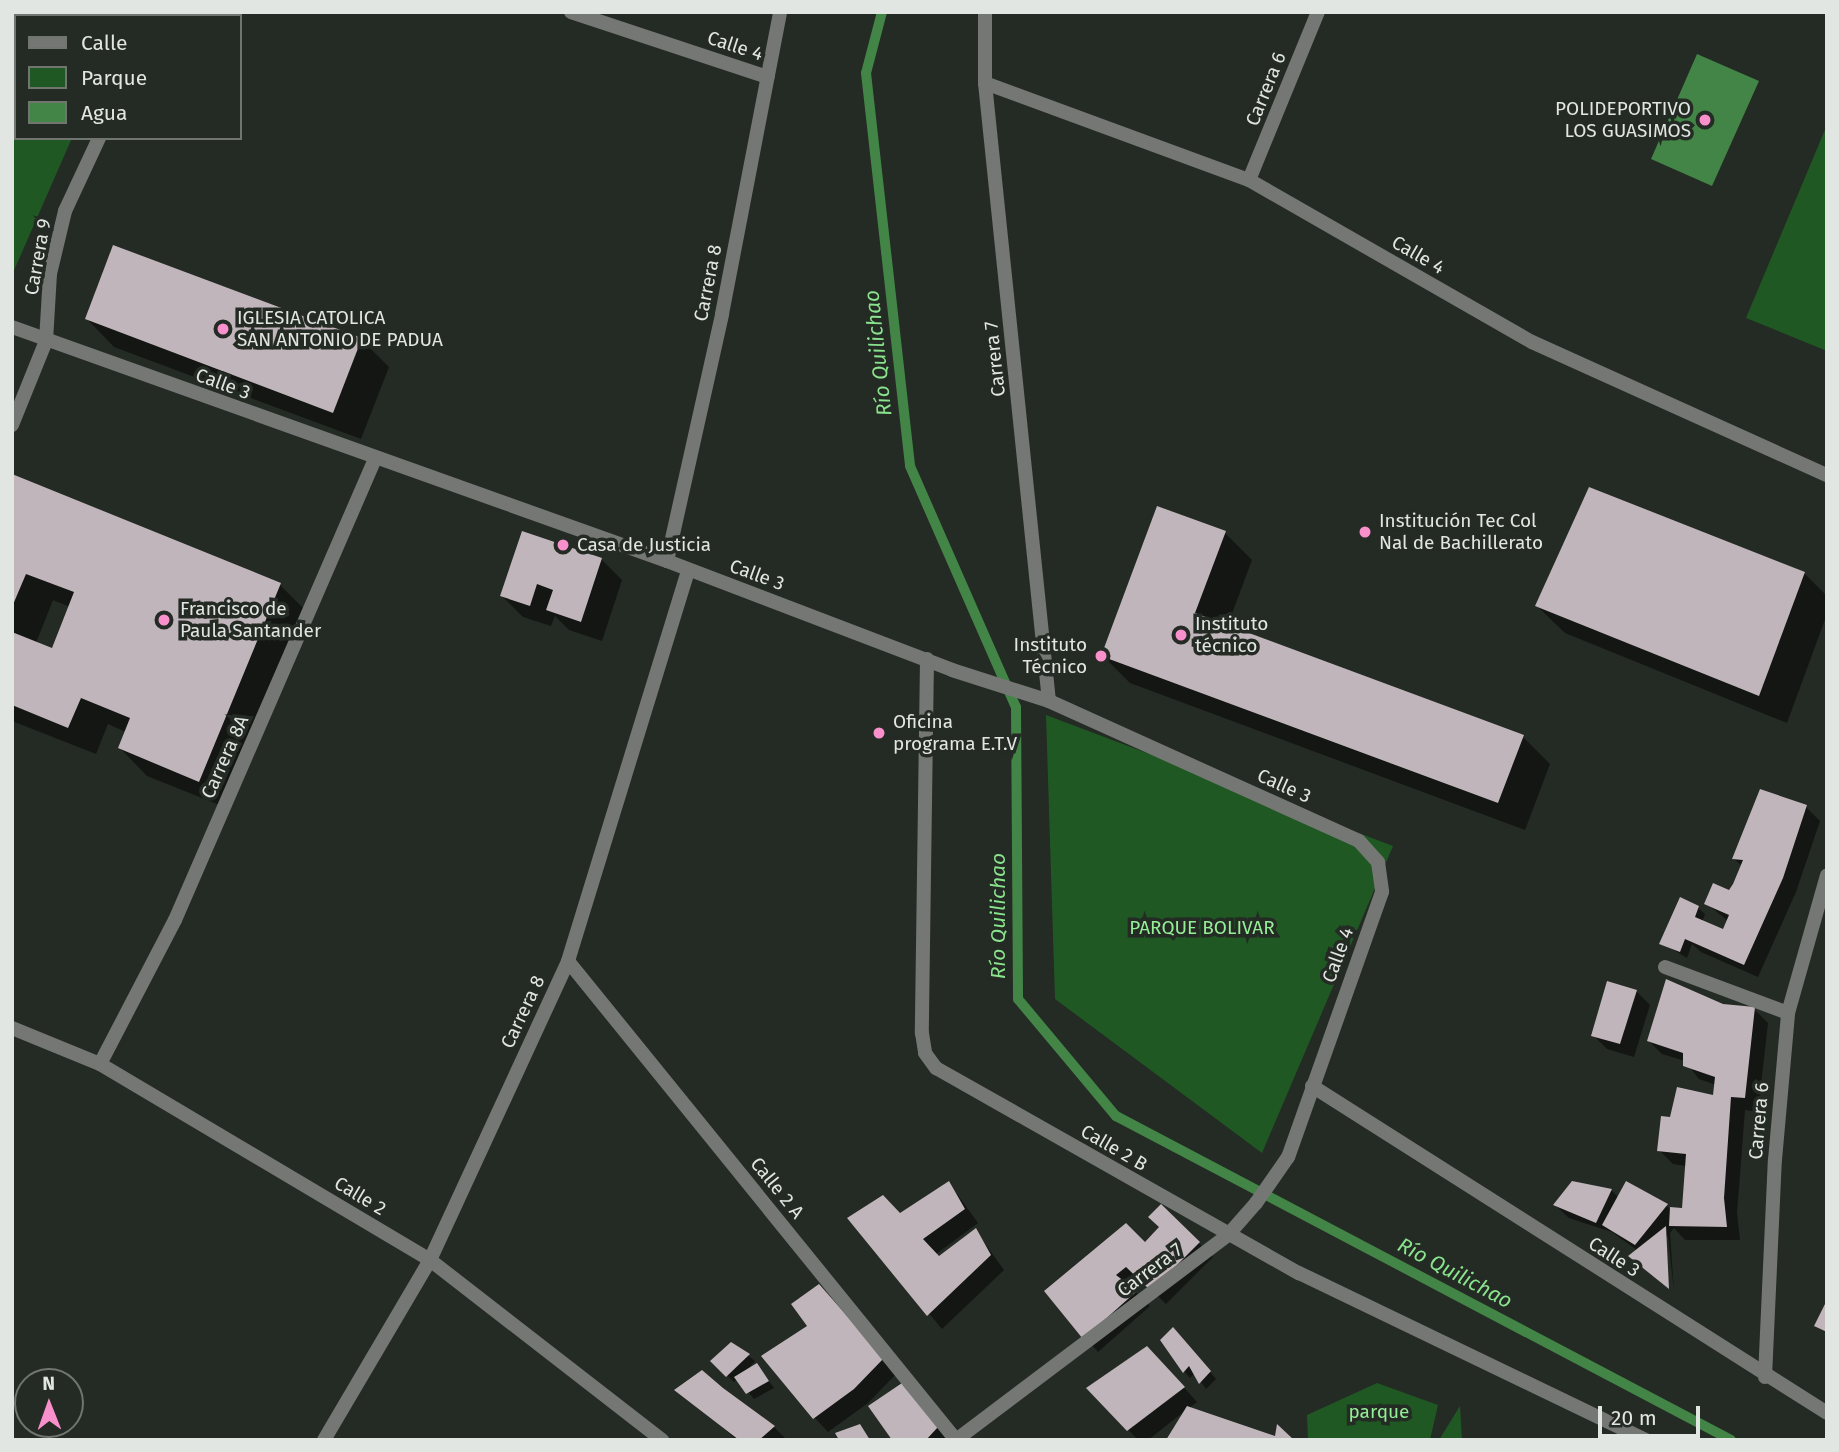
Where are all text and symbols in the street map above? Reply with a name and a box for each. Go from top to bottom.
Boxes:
legend [14,14,242,140]
street label: Calle 4 [704,26,766,66]
text: Calle [81,30,127,56]
street label: Carrera 6 [1241,49,1291,129]
text: Parque [81,65,147,91]
place label: POLIDEPORTIVO LOS GUASIMOS [1555,98,1691,142]
text: Agua [81,100,127,126]
marker: POLIDEPORTIVO LOS GUASIMOS [1697,112,1713,128]
street label: Carrera 9 [20,217,56,297]
street label: Calle 4 [1388,231,1448,279]
street label: Carrera 8 [689,243,727,323]
water label: Río Quilichao [859,289,897,417]
place label: IGLESIA CATOLICA SAN ANTONIO DE PADUA [237,307,443,351]
street label: Carrera 7 [980,320,1010,398]
marker: IGLESIA CATOLICA SAN ANTONIO DE PADUA [215,321,231,337]
street label: Calle 3 [193,364,253,404]
place label: Institución Tec Col Nal de Bachillerato [1379,510,1543,554]
marker: Institución Tec Col Nal de Bachillerato [1357,524,1373,540]
place label: Casa de Justicia [577,534,711,556]
marker: Casa de Justicia [555,537,571,553]
street label: Calle 3 [727,555,787,595]
place label: Francisco de Paula Santander [180,598,321,642]
marker: Francisco de Paula Santander [154,610,174,630]
place label: Instituto técnico [1195,613,1268,657]
marker: Instituto técnico [1173,627,1189,643]
place label: Instituto Técnico [1014,634,1087,678]
marker: Instituto Técnico [1093,648,1109,664]
place label: Oficina programa E.T.V [893,711,1017,755]
street label: Carrera 8A [197,712,253,802]
marker: Oficina programa E.T.V [871,725,887,741]
street label: Calle 3 [1254,764,1314,808]
water label: Río Quilichao [985,853,1011,979]
park label: PARQUE BOLIVAR [1129,917,1275,939]
street label: Calle 4 [1318,924,1358,986]
street label: Carrera 8 [496,972,550,1052]
street label: Carrera 6 [1744,1081,1774,1161]
street label: Calle 2 B [1077,1120,1151,1176]
street label: Calle 2 A [745,1153,809,1223]
street label: Calle 2 [330,1172,390,1220]
water label: Río Quilichao [1393,1232,1517,1314]
street label: Calle 3 [1584,1232,1644,1282]
street label: Carrera 7 [1113,1238,1187,1302]
north arrow [14,1368,84,1438]
text: N [42,1372,55,1395]
scale bar [1601,1392,1702,1436]
park label: parque [1349,1401,1409,1423]
text: 20 m [1611,1405,1657,1431]

